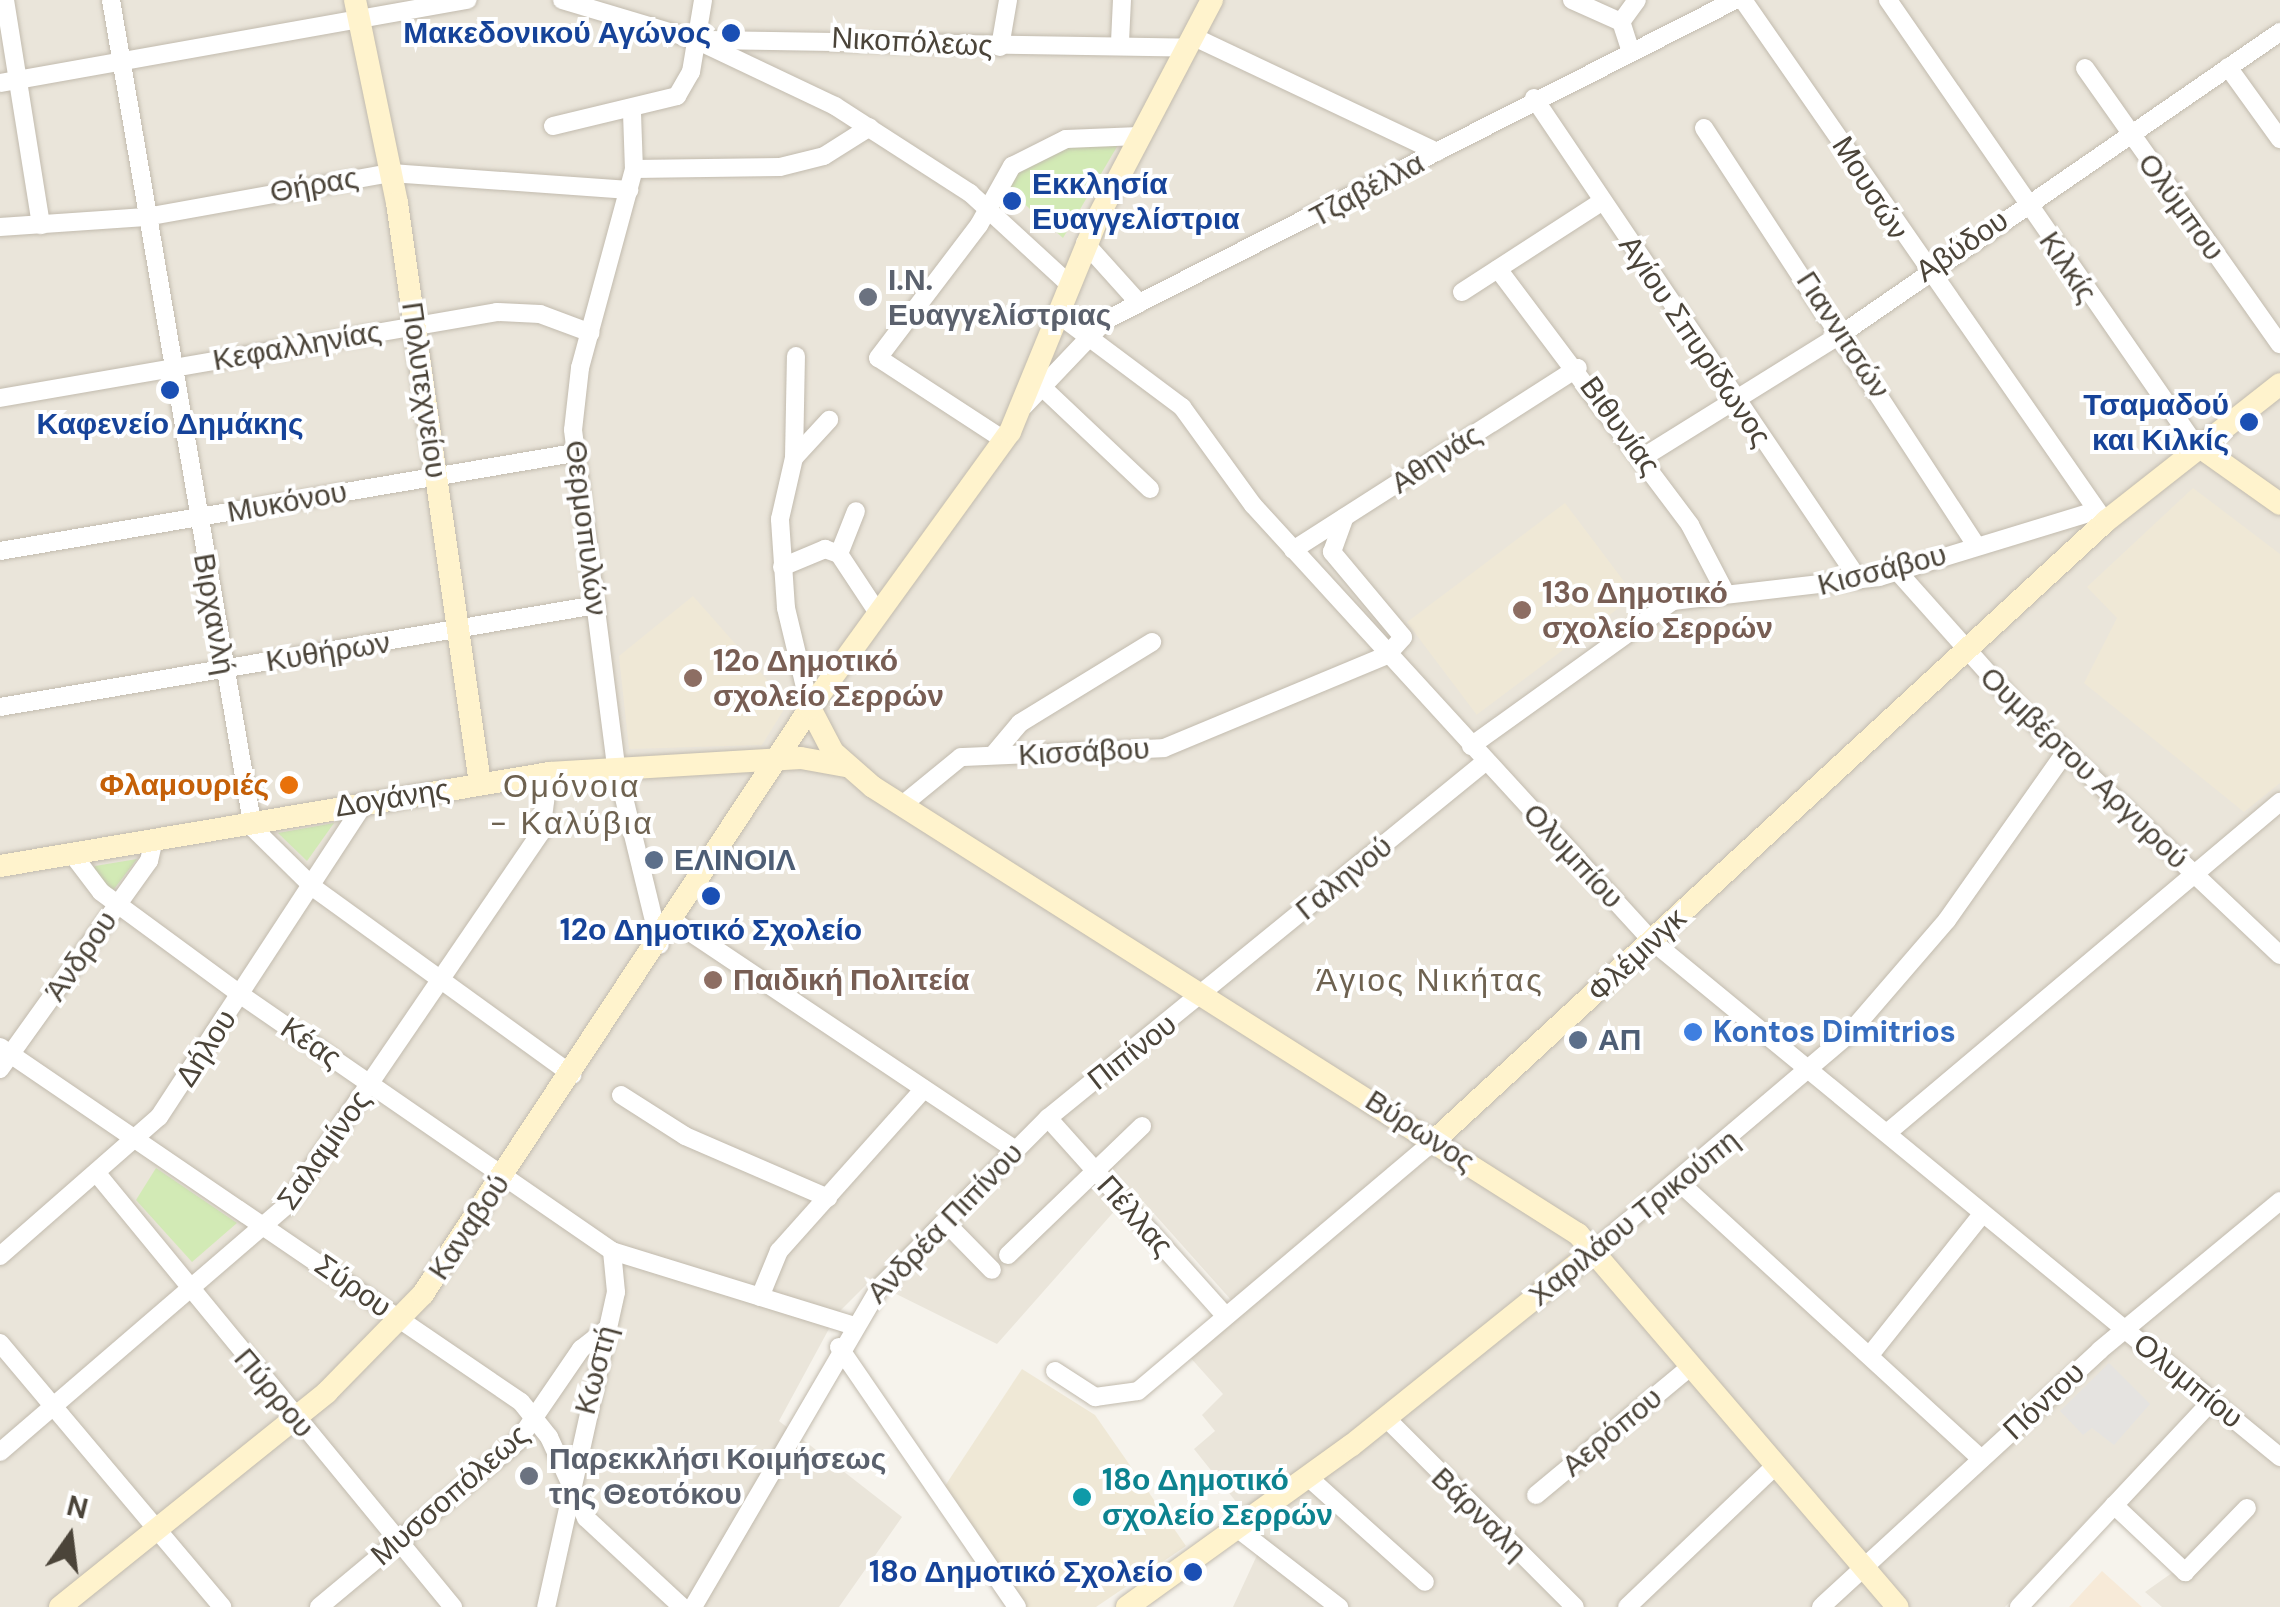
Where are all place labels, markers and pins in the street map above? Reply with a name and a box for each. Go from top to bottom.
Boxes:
place label: Μακεδονικού Αγώνος [403,15,711,51]
marker: Μακεδονικού Αγώνος [720,22,742,44]
place label: Εκκλησία Ευαγγελίστρια [1032,166,1240,236]
marker: Εκκλησία Ευαγγελίστρια [1001,190,1023,212]
place label: Ι.Ν. Ευαγγελίστριας [888,262,1111,332]
marker: Ι.Ν. Ευαγγελίστριας [857,286,879,308]
marker: Καφενείο Δημάκης [159,379,181,401]
place label: Τσαμαδού και Κιλκίς [2083,387,2229,458]
place label: Καφενείο Δημάκης [36,406,304,442]
marker: Τσαμαδού και Κιλκίς [2238,411,2260,433]
place label: 13ο Δημοτικό σχολείο Σερρών [1542,575,1773,646]
marker: 13ο Δημοτικό σχολείο Σερρών [1511,599,1533,621]
place label: 12ο Δημοτικό σχολείο Σερρών [713,643,944,714]
marker: 12ο Δημοτικό σχολείο Σερρών [682,667,704,689]
place label: Φλαμουριές [99,767,269,803]
marker: Φλαμουριές [278,774,300,796]
place label: ΕΛΙΝΟΙΛ [674,842,796,878]
marker: ΕΛΙΝΟΙΛ [643,849,665,871]
marker: 12ο Δημοτικό Σχολείο [700,885,722,907]
place label: 12ο Δημοτικό Σχολείο [560,912,862,948]
place label: Παιδική Πολιτεία [733,962,969,998]
marker: Παιδική Πολιτεία [702,969,724,991]
place label: Kontos Dimitrios [1713,1014,1956,1050]
marker: Kontos Dimitrios [1682,1021,1704,1043]
place label: ΑΠ [1598,1022,1641,1058]
marker: ΑΠ [1567,1029,1589,1051]
place label: Παρεκκλήσι Κοιμήσεως της Θεοτόκου [549,1441,886,1512]
place label: 18ο Δημοτικό σχολείο Σερρών [1102,1462,1333,1532]
marker: Παρεκκλήσι Κοιμήσεως της Θεοτόκου [518,1465,540,1487]
marker: 18ο Δημοτικό σχολείο Σερρών [1071,1486,1093,1508]
place label: 18ο Δημοτικό Σχολείο [869,1554,1173,1590]
marker: 18ο Δημοτικό Σχολείο [1182,1561,1204,1583]

